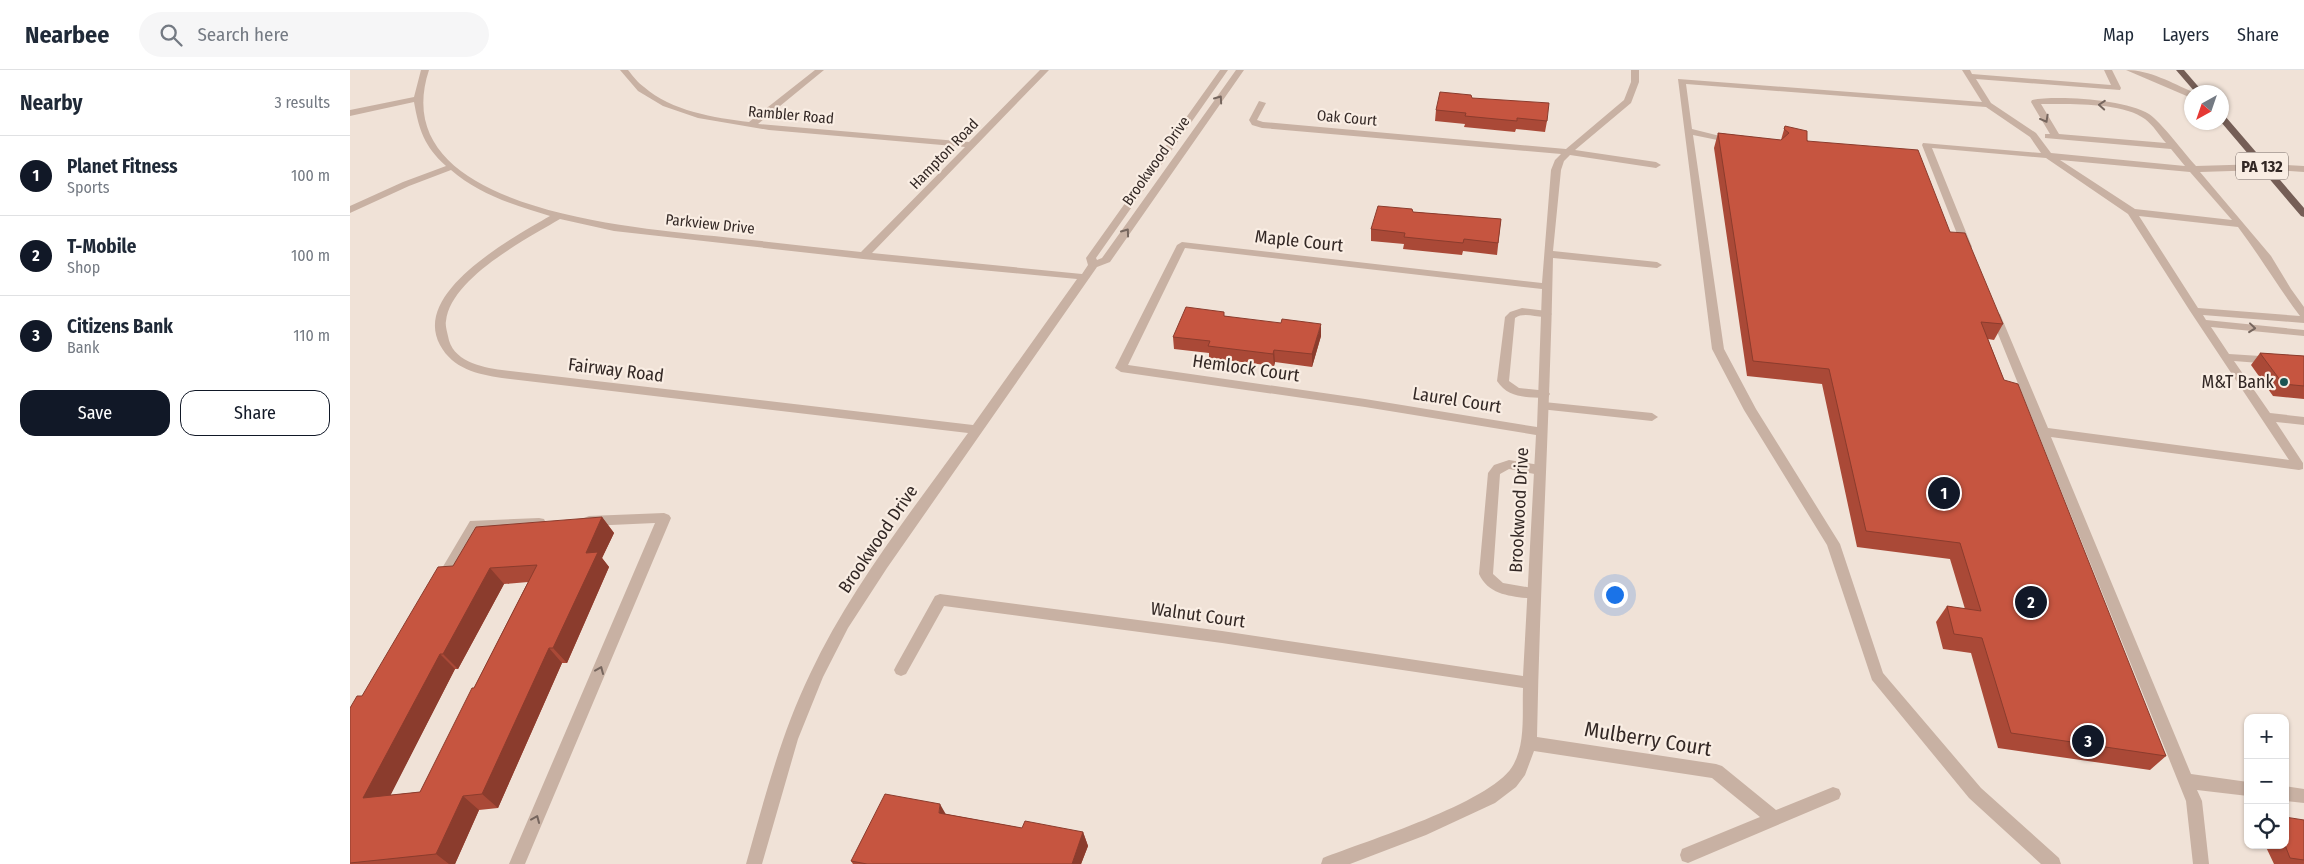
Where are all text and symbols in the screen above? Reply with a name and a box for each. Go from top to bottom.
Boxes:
search box [139,12,489,57]
text: Nearbee [25,21,109,49]
icon: search [157,21,185,49]
text: Search here [197,23,289,46]
text: Map [2103,24,2134,46]
text: Layers [2162,24,2209,46]
text: Share [2237,24,2279,46]
north arrow [2184,85,2229,130]
text: Nearby [20,90,82,116]
text: 3 results [274,93,330,112]
one-way arrow [1213,95,1222,104]
one-way arrow [2097,100,2105,111]
street label: Rambler Road [747,102,835,128]
street label: Oak Court [1316,106,1378,130]
street label: Brookwood Drive [1119,113,1193,209]
one-way arrow [2038,114,2048,123]
street label: Hampton Road [906,115,982,193]
road number: PA 132 [2236,152,2288,180]
text: Planet Fitness [67,155,178,178]
text: 1 [33,166,39,185]
text: 100 m [291,166,330,185]
text: Sports [67,178,110,197]
street label: Parkview Drive [664,210,756,238]
street label: Maple Court [1254,225,1344,257]
one-way arrow [1120,228,1129,238]
text: T-Mobile [67,235,136,258]
text: 2 [32,246,40,265]
text: 100 m [291,246,330,265]
text: Shop [67,258,100,277]
text: Citizens Bank [67,315,173,338]
one-way arrow [2248,322,2256,333]
text: 3 [32,326,40,345]
text: 110 m [293,326,330,345]
text: Bank [67,338,99,357]
street label: Hemlock Court [1191,350,1301,386]
street label: Fairway Road [567,353,665,387]
place label: M&T Bank [2202,371,2275,393]
marker: M&T Bank [2278,376,2290,388]
street label: Laurel Court [1411,382,1503,418]
button: Save [20,390,170,436]
button: Share [180,390,330,436]
street label: Brookwood Drive [1505,447,1533,573]
pin: 1 [1928,474,1960,512]
street label: Brookwood Drive [834,481,922,597]
your location [1602,582,1628,608]
pin: 2 [2015,583,2047,621]
street label: Walnut Court [1149,597,1247,633]
one-way arrow [593,666,604,675]
map controls [2244,714,2289,849]
button: + [2244,714,2289,759]
street label: Mulberry Court [1583,716,1714,762]
pin: 3 [2072,722,2104,760]
button: − [2244,759,2289,804]
button: locate [2244,804,2289,849]
one-way arrow [529,815,540,824]

